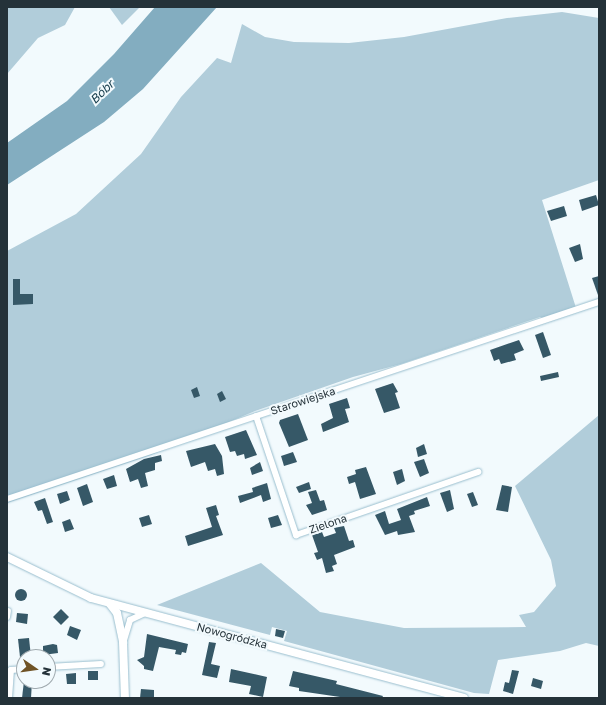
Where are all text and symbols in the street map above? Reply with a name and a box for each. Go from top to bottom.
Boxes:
water label: Bóbr [87,77,117,107]
street label: Starowiejska [269,384,337,418]
street label: Zielona [307,511,349,537]
street label: Nowogródzka [195,620,269,652]
north arrow [16,649,56,689]
text: N [40,666,54,677]

